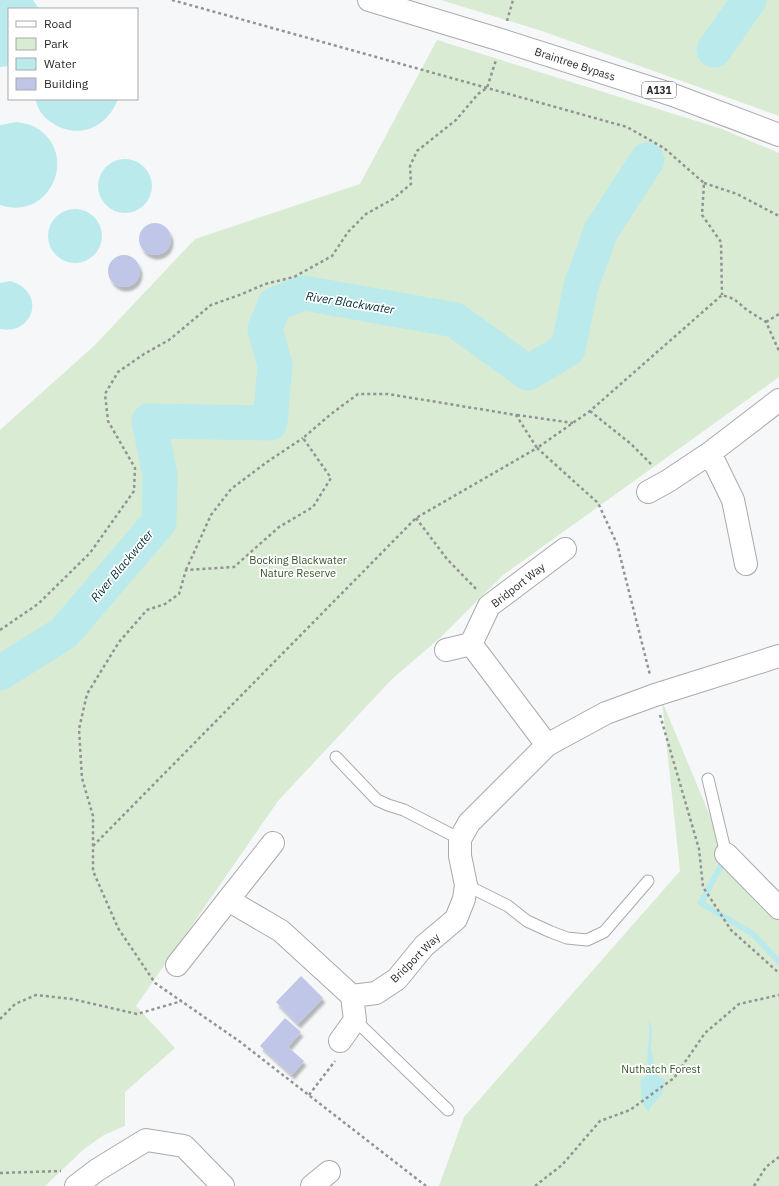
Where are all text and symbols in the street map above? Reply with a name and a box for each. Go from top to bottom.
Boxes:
legend [8,8,138,100]
text: Road [44,16,72,31]
text: Park [44,36,69,51]
street label: Braintree Bypass [533,44,617,84]
text: Water [44,56,77,71]
text: Building [44,76,89,91]
road number: A131 [642,82,676,98]
water label: River Blackwater [305,288,396,317]
water label: River Blackwater [87,526,157,605]
park label: Bocking Blackwater Nature Reserve [249,553,347,580]
street label: Bridport Way [488,559,548,610]
street label: Bridport Way [387,930,443,986]
park label: Nuthatch Forest [621,1062,701,1076]

